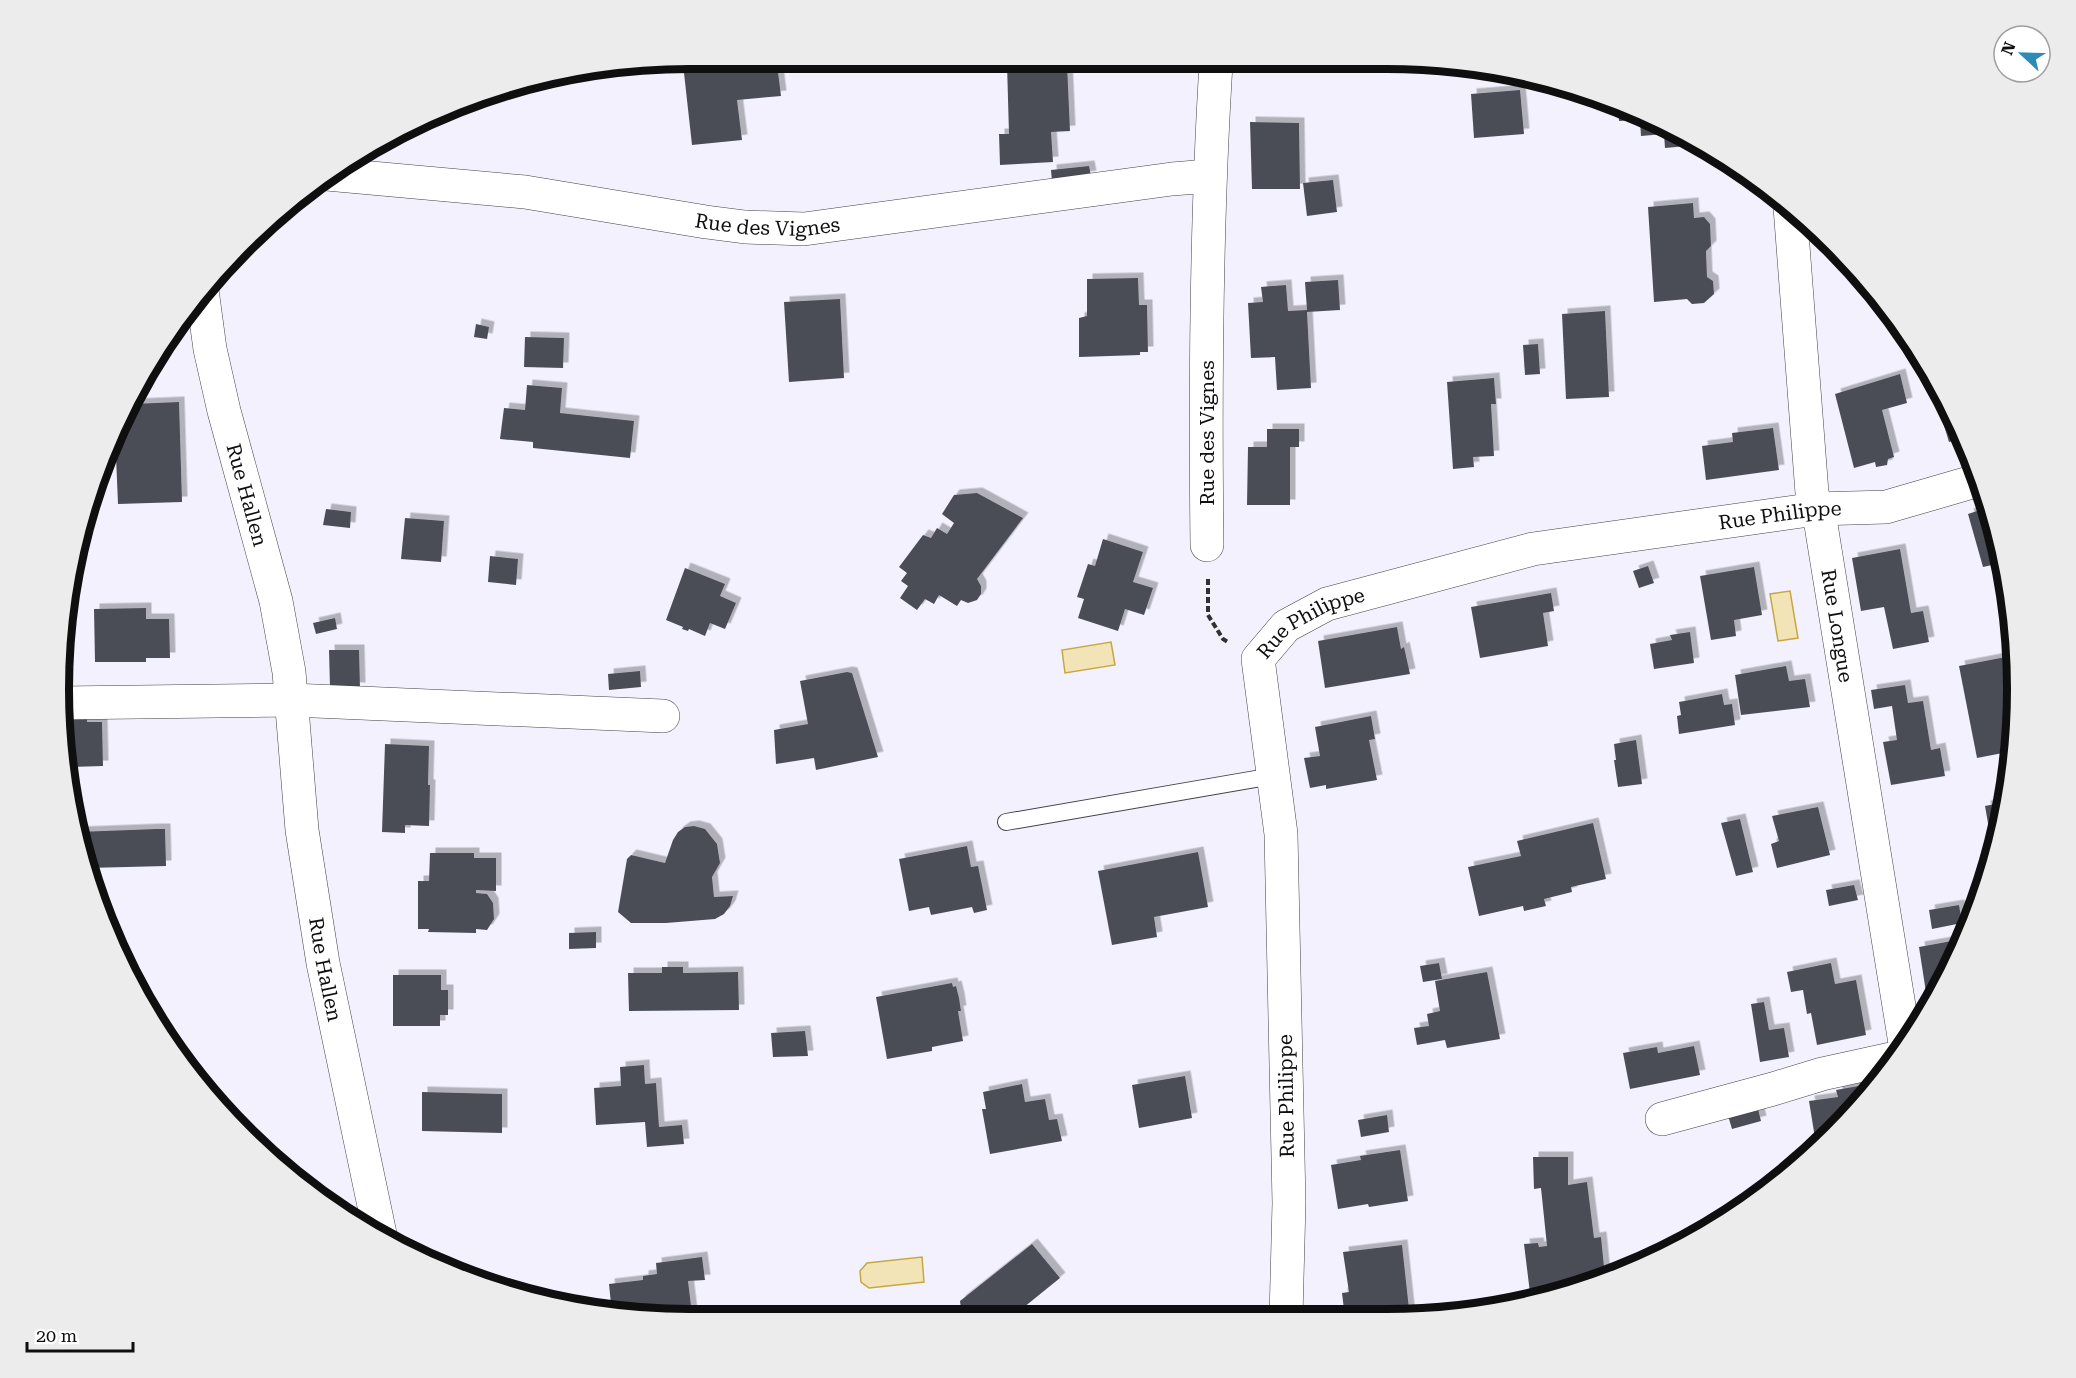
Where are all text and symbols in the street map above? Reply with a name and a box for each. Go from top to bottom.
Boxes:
north arrow [1992,24,2052,84]
text: N [1997,39,2020,58]
street label: Rue des Vignes [693,208,841,241]
street label: Rue des Vignes [1195,360,1219,506]
street label: Rue Hallen [221,441,272,549]
street label: Rue Philippe [1717,496,1842,535]
street label: Rue Longue [1816,567,1858,684]
street label: Rue Philippe [1252,582,1367,663]
street label: Rue Hallen [304,915,347,1024]
street label: Rue Philippe [1273,1034,1299,1158]
scale bar [27,1315,134,1353]
text: 20 m [36,1325,77,1346]

